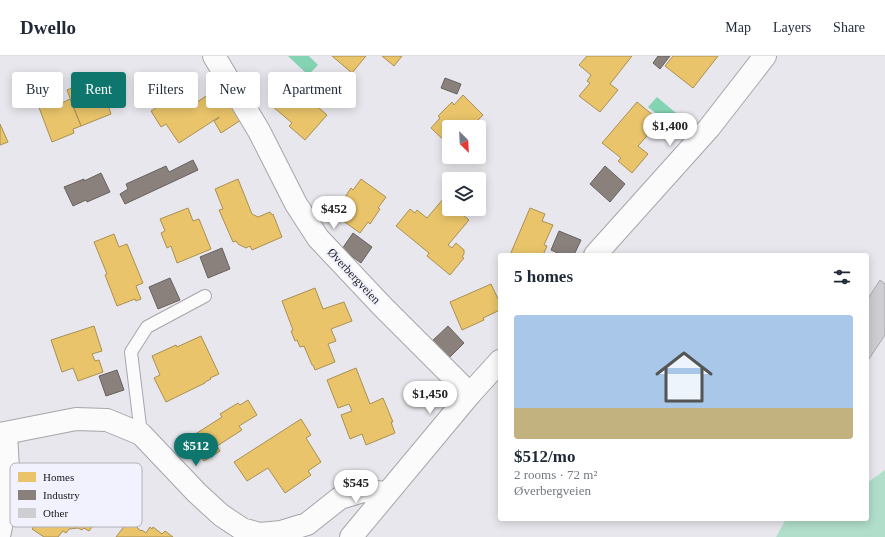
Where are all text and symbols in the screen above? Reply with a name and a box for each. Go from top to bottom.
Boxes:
text: Dwello [20,17,76,38]
text: Map [725,20,751,35]
text: Layers [773,20,811,35]
text: Share [833,20,865,35]
chip: Buy [12,72,63,108]
chip: Rent [71,72,126,108]
chip: Filters [134,72,198,108]
chip: New [206,72,260,108]
chip: Apartment [268,72,356,108]
pin: $1,400 [637,113,703,147]
text: $1,400 [652,118,688,133]
north arrow [442,120,486,164]
map controls [442,120,486,216]
button: layers [442,172,486,216]
pin: $452 [310,196,358,230]
text: $452 [321,201,347,216]
street label: Øverbergveien [325,245,383,307]
icon: filters [831,266,853,288]
text: 5 homes [514,267,573,286]
icon: home [648,341,720,413]
pin: $1,450 [397,381,463,415]
text: $1,450 [412,386,448,401]
pin: $512 [172,433,220,467]
text: $512 [183,438,209,453]
text: $512/mo [514,447,575,466]
legend [10,463,142,527]
text: 2 rooms · 72 m² [514,467,597,482]
pin: $545 [332,470,380,504]
text: Homes [43,471,74,483]
text: $545 [343,475,369,490]
text: Øverbergveien [514,483,591,498]
text: Industry [43,489,80,501]
text: Other [43,507,68,519]

